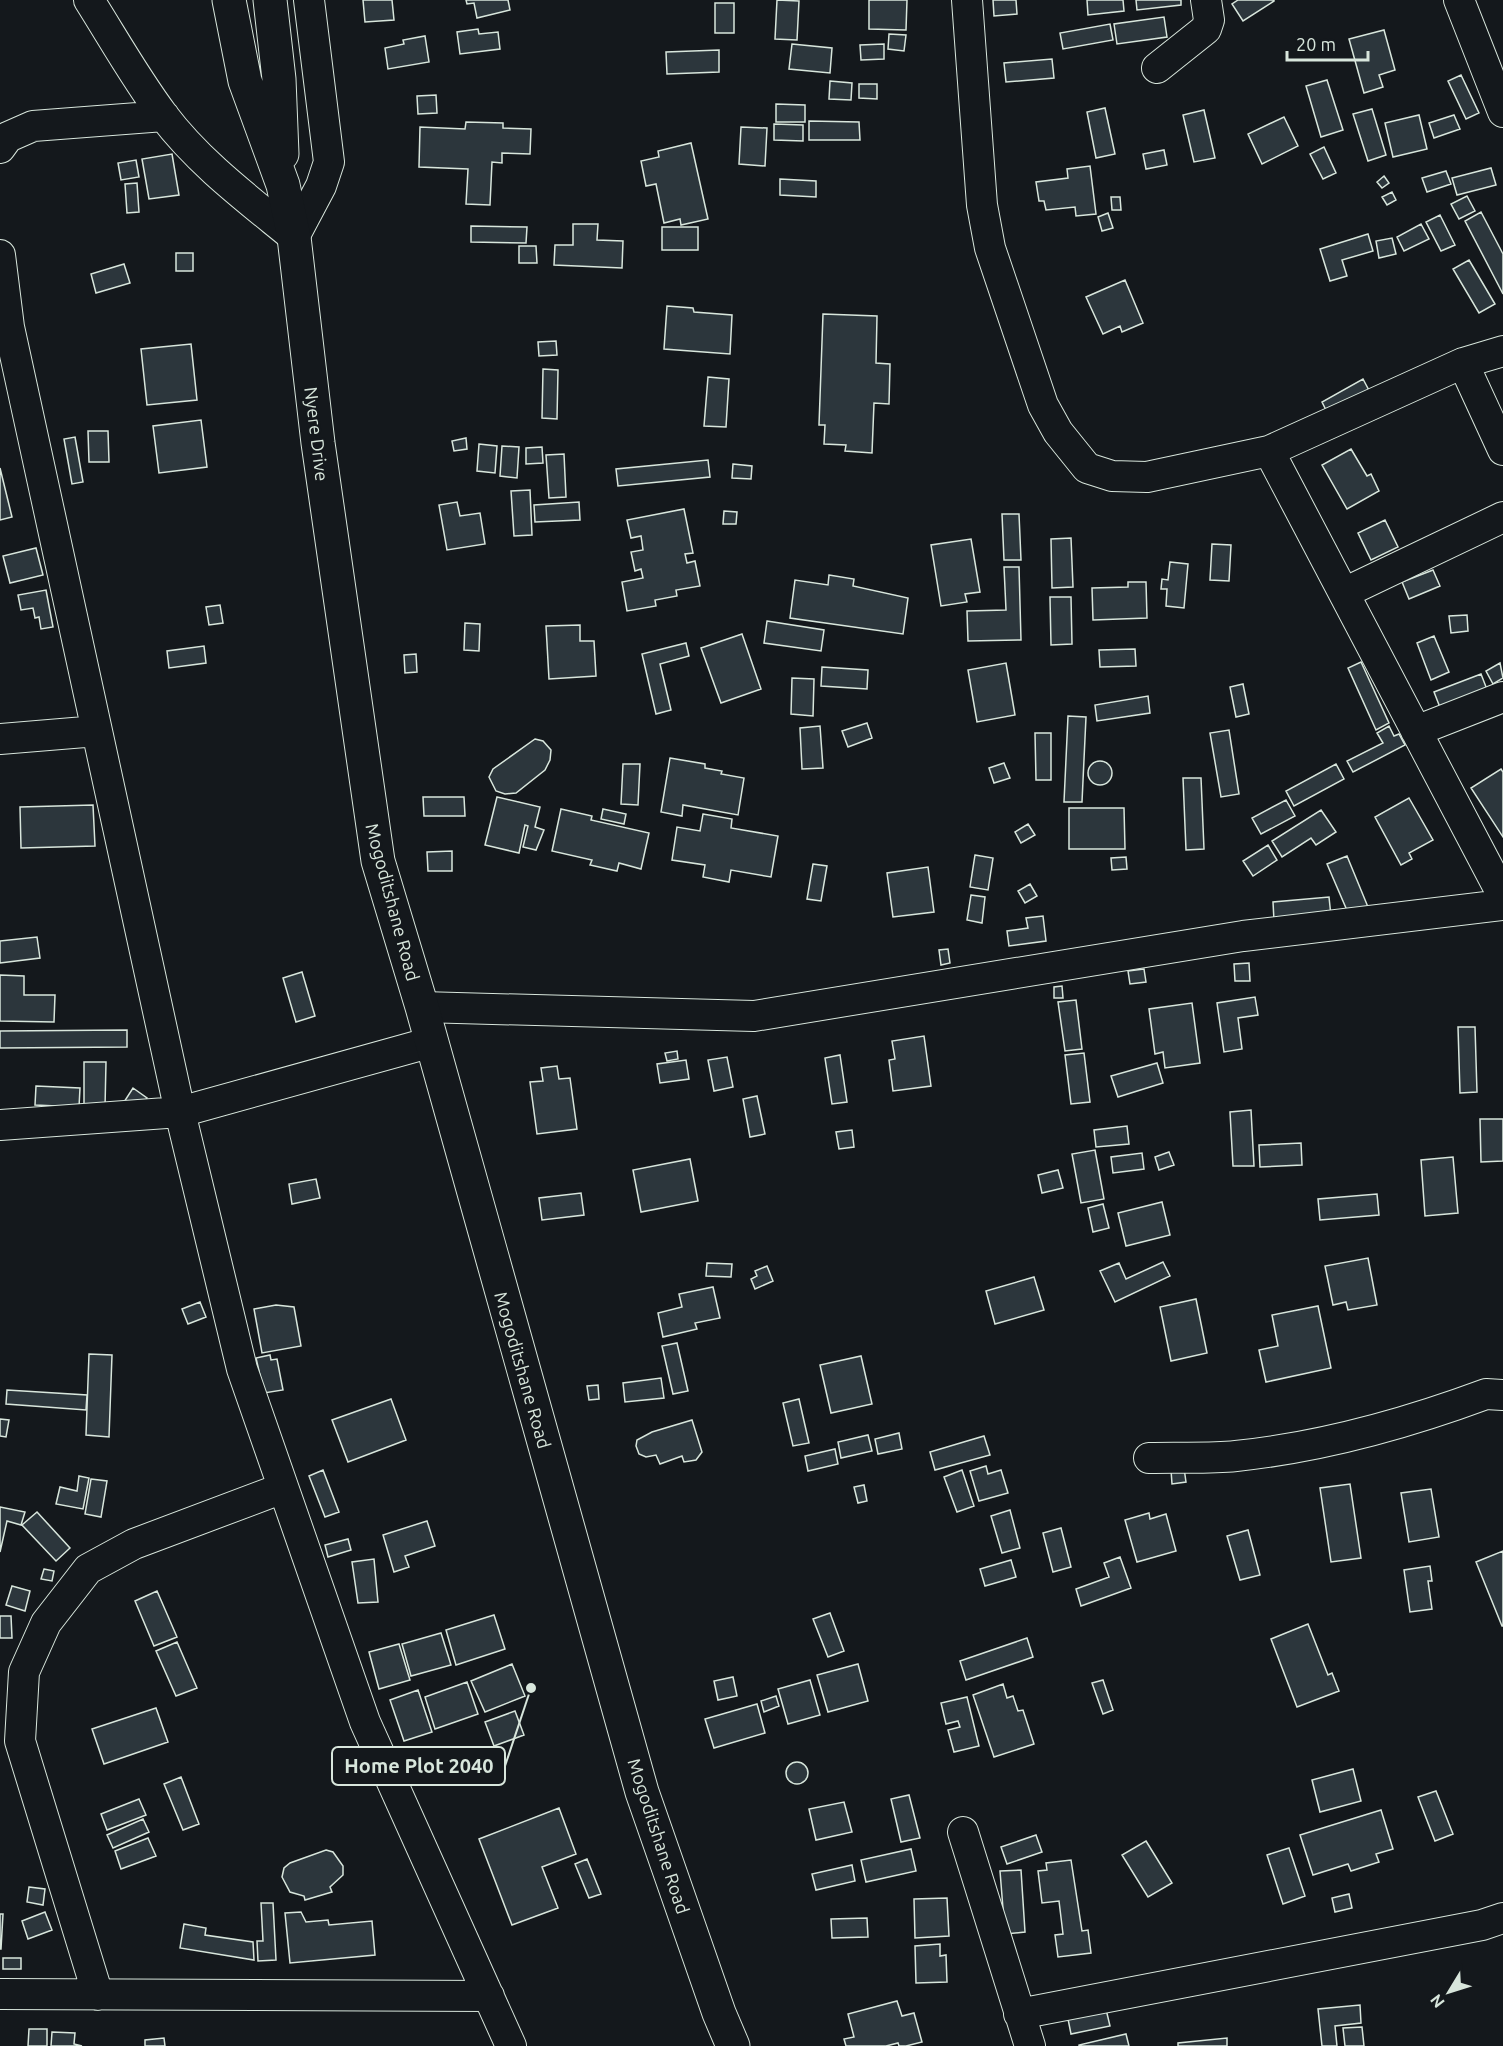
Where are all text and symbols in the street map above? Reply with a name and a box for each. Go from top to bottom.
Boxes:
scale bar [1287,24,1368,62]
text: 20 m [1296,34,1336,54]
street label: Nyere Drive [301,386,333,482]
street label: Mogoditshane Road [362,821,424,983]
street label: Mogoditshane Road [491,1289,555,1451]
callout: Home Plot 2040 [332,1747,505,1785]
text: Home Plot 2040 [344,1754,494,1777]
street label: Mogoditshane Road [624,1756,694,1916]
north arrow [1419,1962,1479,2022]
text: N [1426,1991,1448,2011]

